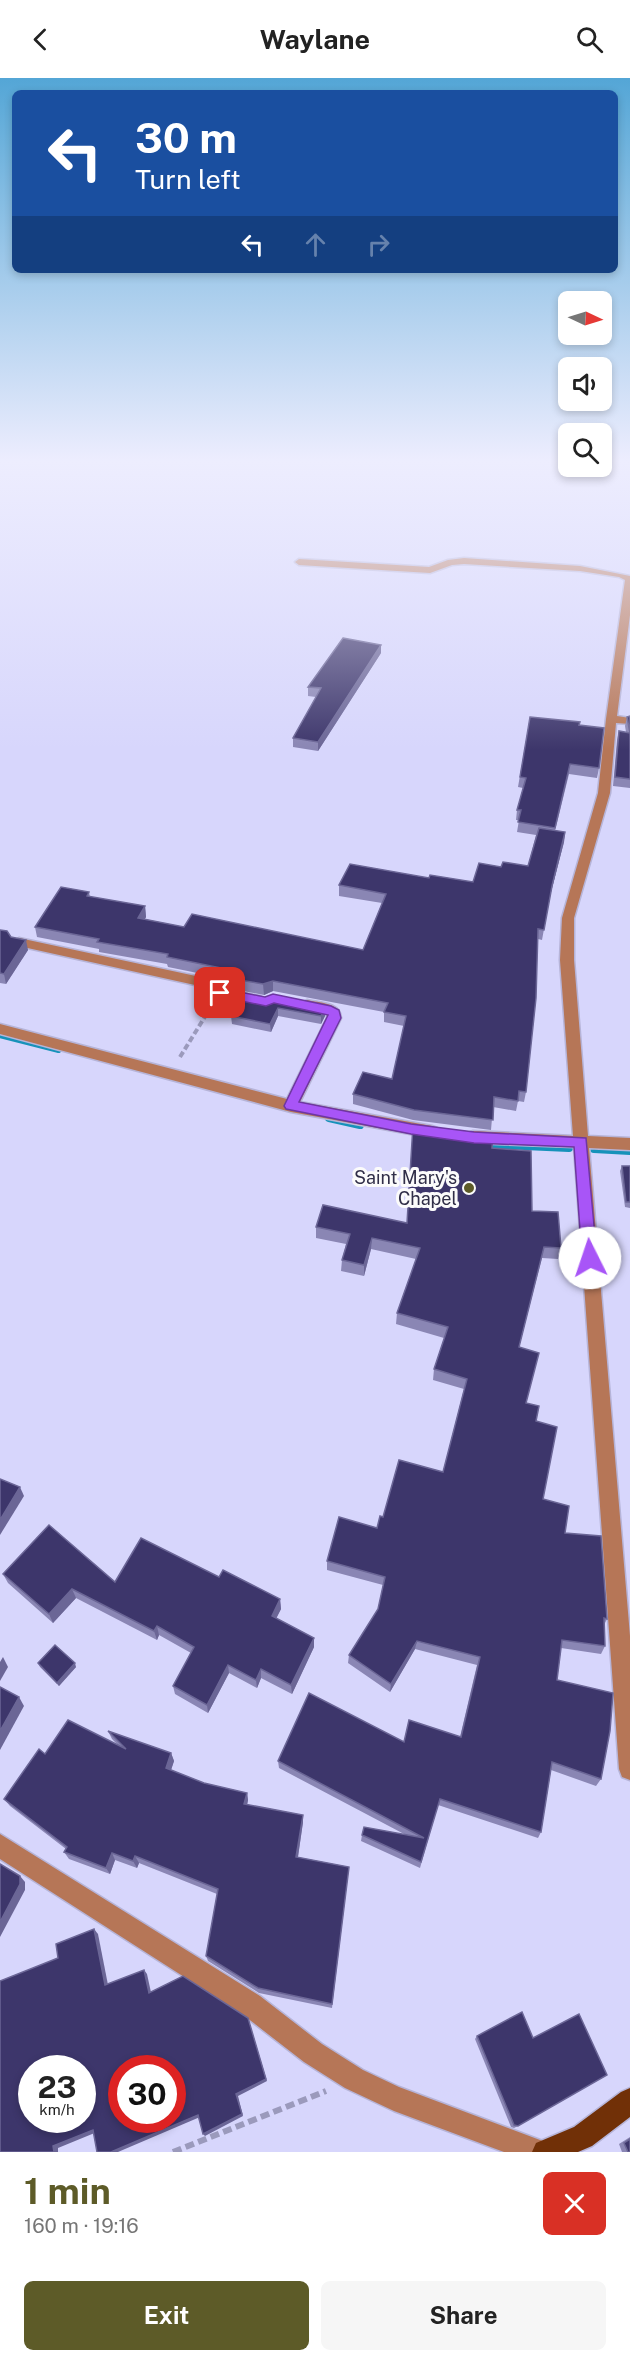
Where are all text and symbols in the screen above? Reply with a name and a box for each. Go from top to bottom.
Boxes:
icon: back [24,23,57,56]
text: Waylane [260,23,370,55]
icon: search [573,23,606,56]
text: 30 m [135,113,237,162]
icon: left [36,114,114,192]
text: Turn left [135,163,241,195]
icon: left [236,228,269,261]
icon: ahead [299,228,332,261]
icon: right [362,228,395,261]
north arrow [558,291,612,345]
map controls [558,291,612,477]
button: sound [558,357,612,411]
button: search [558,423,612,477]
pin [194,967,245,1018]
icon: arrive [203,976,236,1009]
place label: Saint Mary's Chapel [354,1167,457,1209]
marker: Saint Mary's Chapel [462,1181,476,1195]
position arrow [558,1226,622,1290]
speed limit sign: 30 [108,2055,186,2133]
text: 23 [37,2069,77,2105]
text: km/h [39,2101,75,2118]
text: 1 min [24,2170,111,2212]
button: close [543,2172,606,2235]
text: 160 m · 19:16 [24,2214,139,2238]
button: Exit [24,2281,309,2350]
button: Share [321,2281,606,2350]

